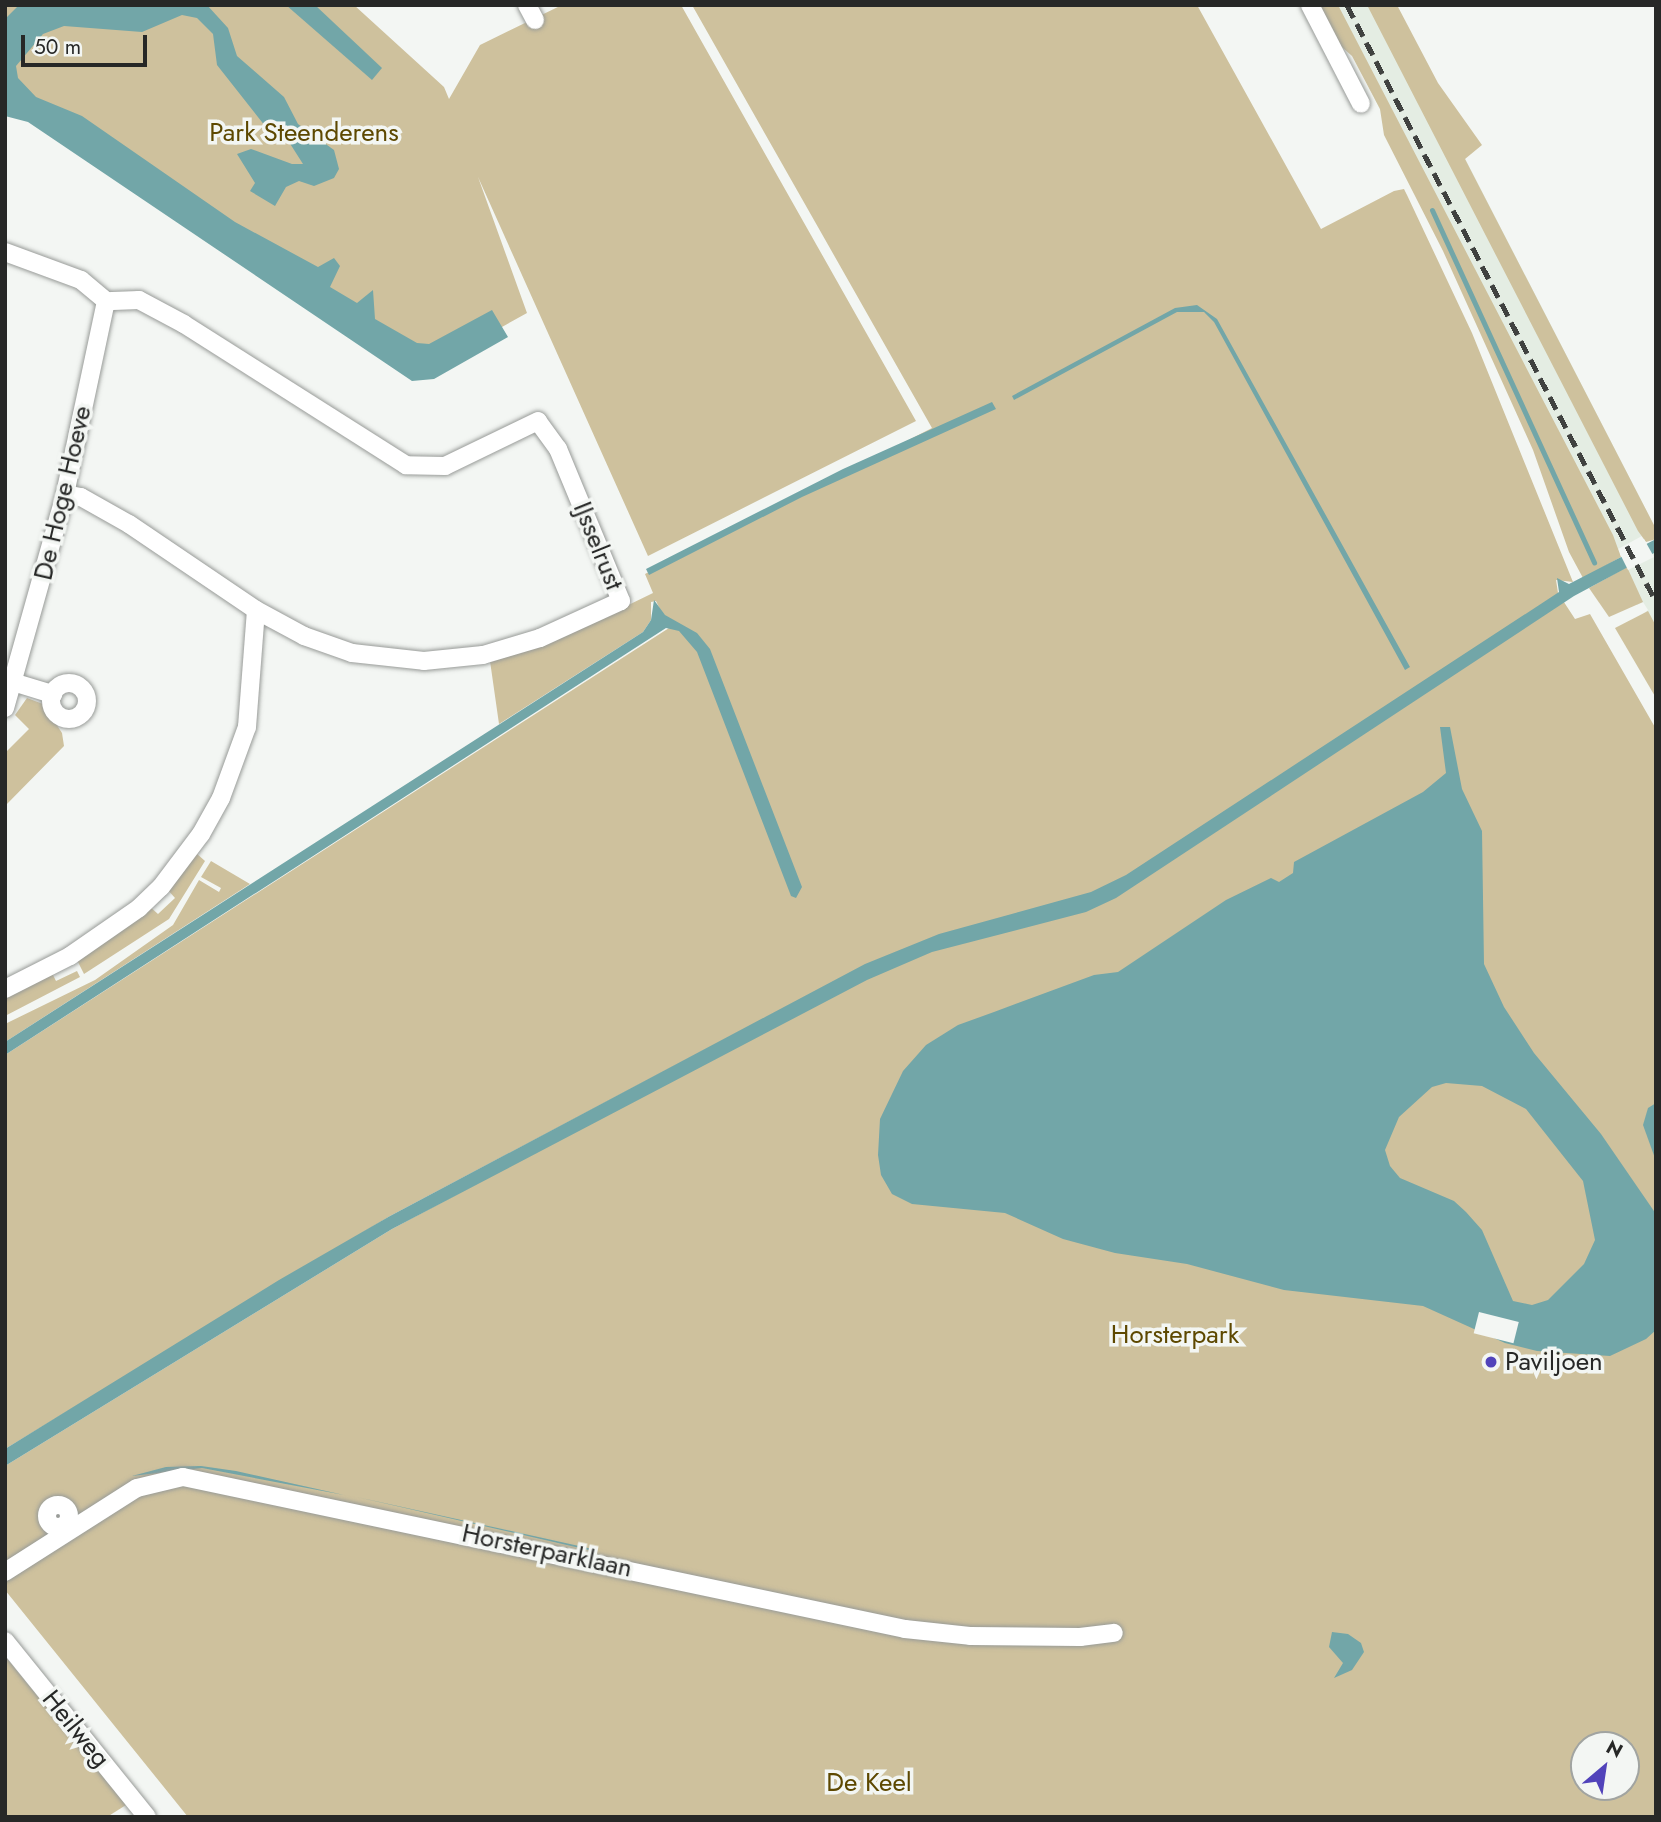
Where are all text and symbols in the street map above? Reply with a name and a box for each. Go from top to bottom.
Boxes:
scale bar [24,21,150,65]
text: 50 m [34,32,81,62]
park label: Park Steenderens [209,117,399,149]
street label: De Hoge Hoeve [28,403,98,583]
street label: IJsselrust [566,497,630,595]
park label: Horsterpark [1111,1319,1239,1351]
place label: Paviljoen [1505,1346,1603,1378]
marker: Paviljoen [1483,1354,1499,1370]
street label: Horsterparklaan [459,1518,635,1584]
street label: Heilweg [35,1684,117,1774]
north arrow [1570,1731,1640,1801]
text: N [1601,1733,1628,1764]
park label: De Keel [826,1767,912,1799]

